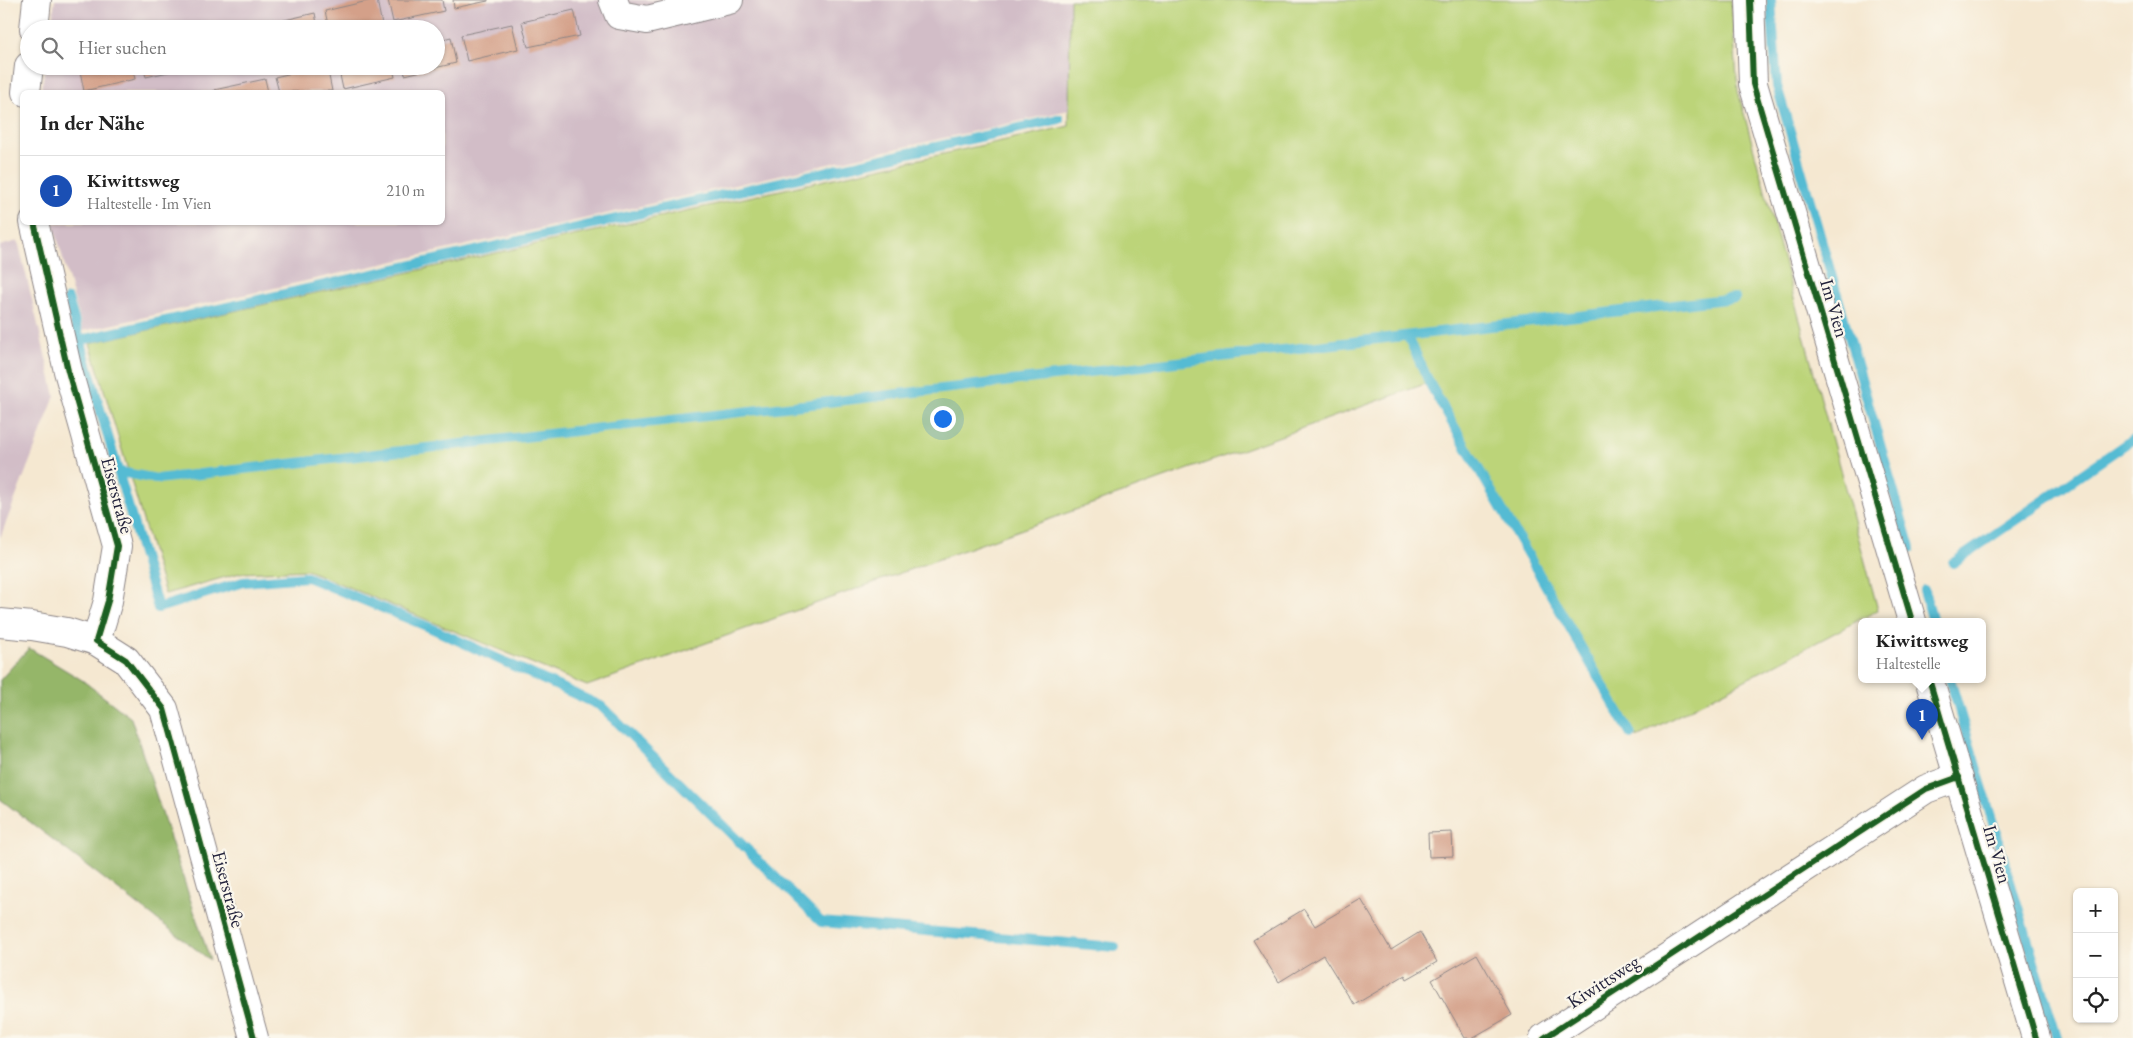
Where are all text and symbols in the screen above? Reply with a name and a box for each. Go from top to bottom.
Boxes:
search box [20,20,445,75]
icon: search [38,34,66,62]
text: Hier suchen [78,35,167,60]
text: In der Nähe [40,109,145,136]
text: Kiwittsweg [87,168,179,193]
text: 1 [52,180,60,201]
text: 210 m [386,180,425,201]
text: Haltestelle · Im Vien [87,193,212,214]
street label: Im Vien [1814,276,1855,340]
your location [930,406,956,432]
street label: Eiserstraße [95,454,140,536]
popup [1858,618,1986,683]
text: Kiwittsweg [1876,628,1968,653]
text: Haltestelle [1876,653,1941,674]
pin: 1 [1906,699,1938,740]
street label: Im Vien [1977,822,2018,886]
street label: Eiserstraße [206,848,251,930]
map controls [2073,888,2118,1023]
button: + [2073,888,2118,933]
button: − [2073,933,2118,978]
street label: Kiwittsweg [1562,948,1645,1014]
button: locate [2073,978,2118,1023]

